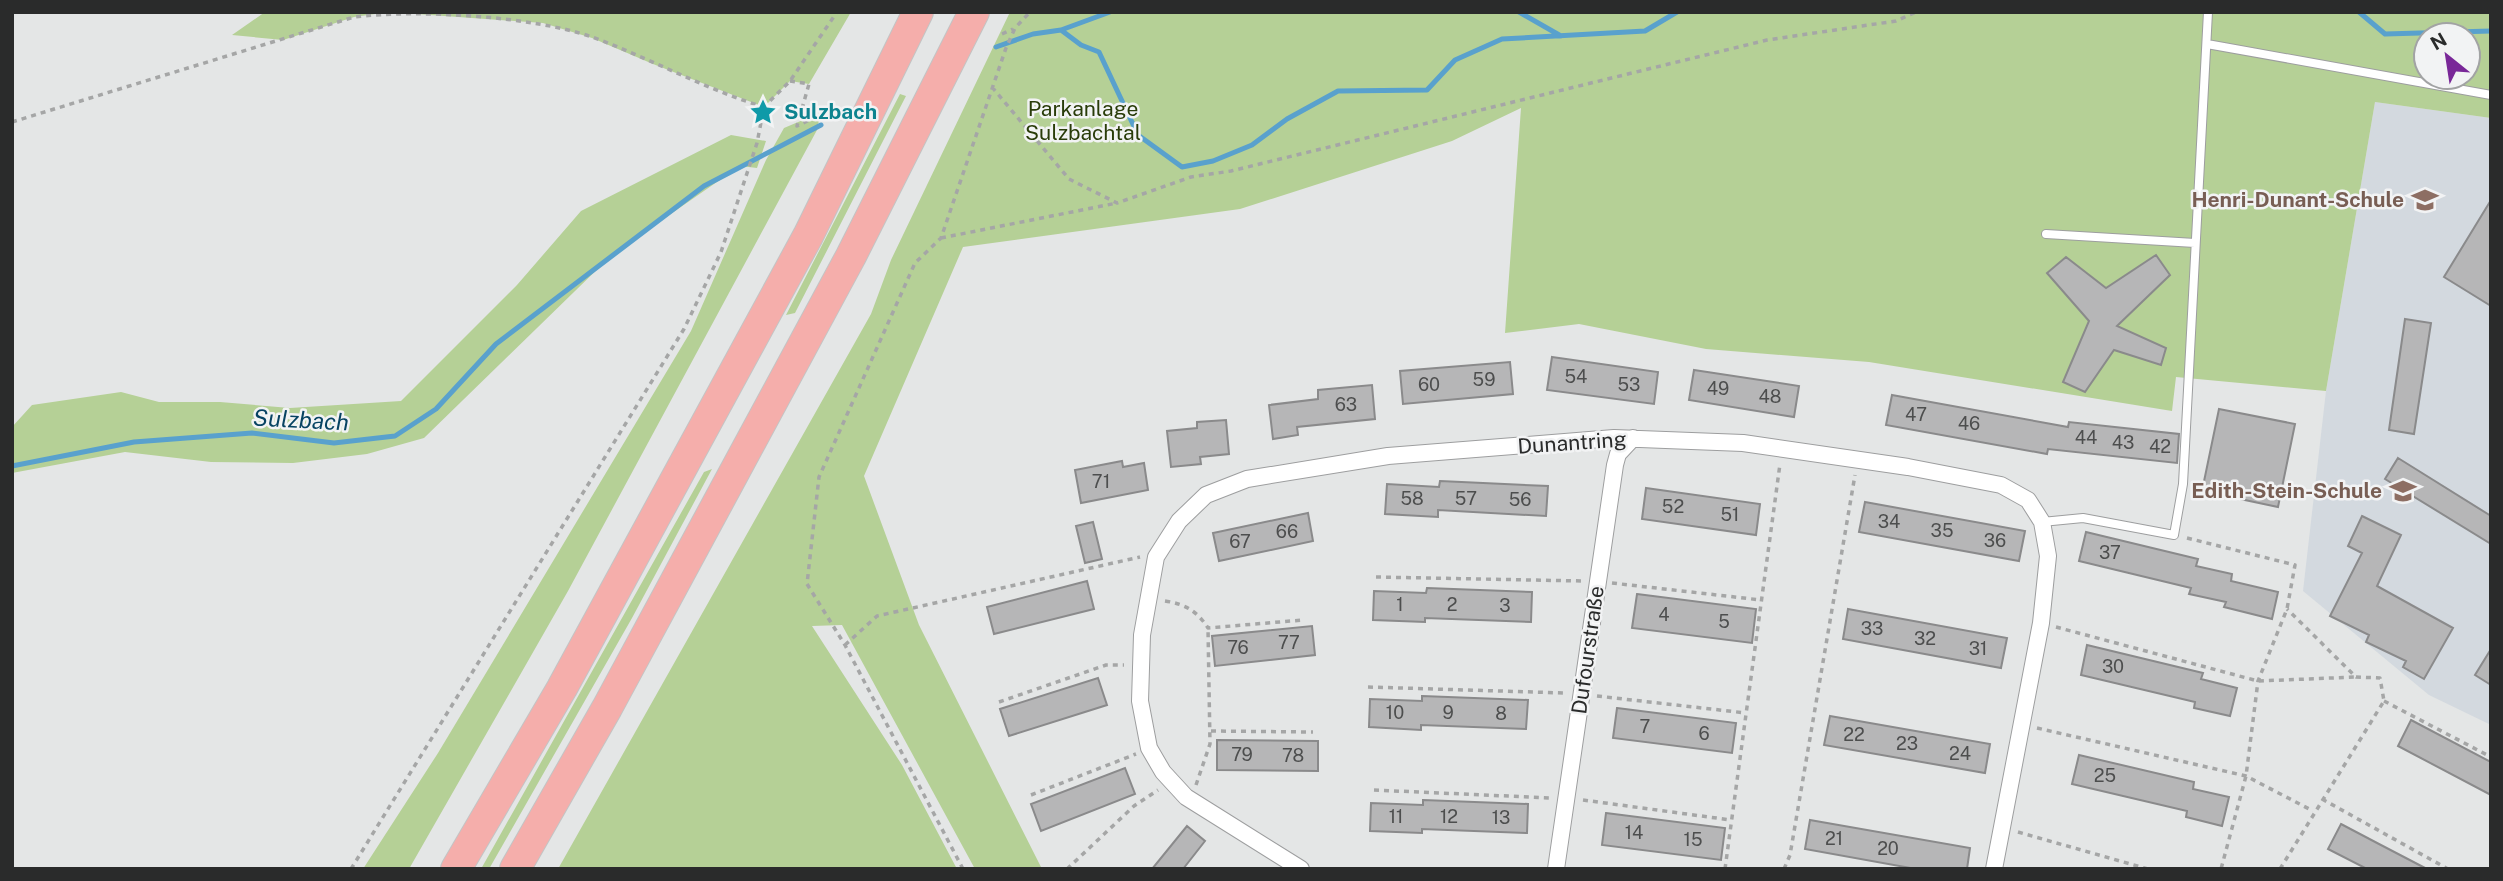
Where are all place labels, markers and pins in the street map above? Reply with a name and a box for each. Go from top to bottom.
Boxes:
place icon: Sulzbach [748,97,778,127]
place label: Sulzbach [784,99,877,124]
school or university icon: Henri-Dunant-Schule [2410,185,2440,215]
place label: Henri-Dunant-Schule [2192,187,2404,212]
school or university icon: Edith-Stein-Schule [2388,476,2418,506]
place label: Edith-Stein-Schule [2191,478,2382,503]

